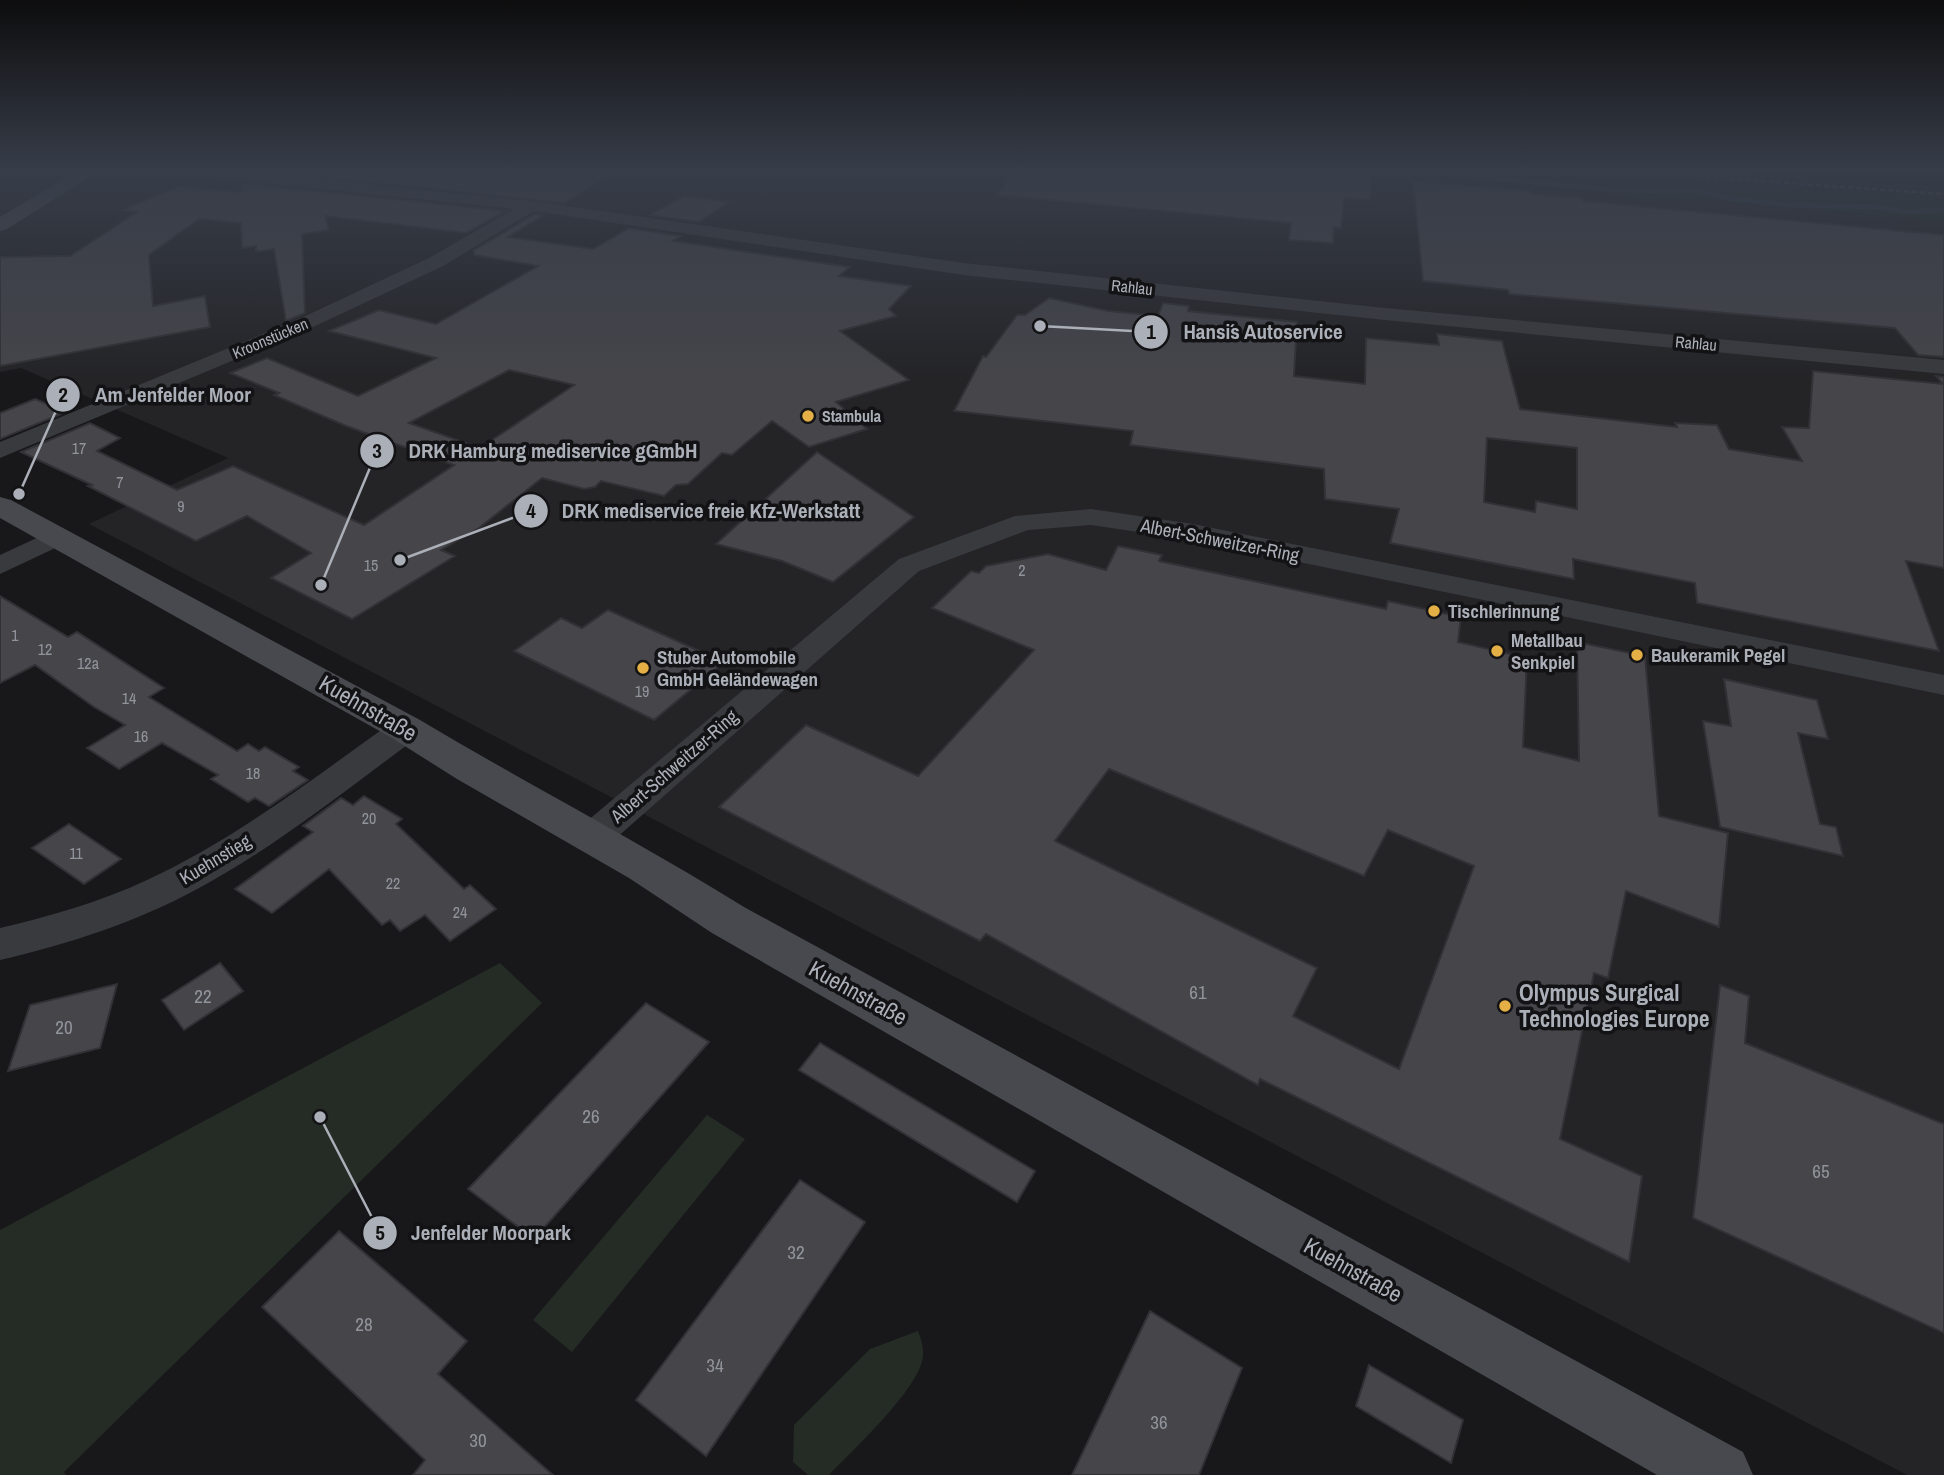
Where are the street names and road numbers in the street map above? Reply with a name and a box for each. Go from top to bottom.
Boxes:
street label: Rahlau [1110,274,1154,300]
street label: Kroonstücken [229,312,311,364]
street label: Rahlau [1674,330,1718,356]
street label: Albert-Schweitzer-Ring [1137,512,1302,568]
street label: Kuehnstraße [314,667,423,748]
street label: Albert-Schweitzer-Ring [604,703,744,829]
street label: Kuehnstieg [175,827,256,890]
street label: Kuehnstraße [803,953,913,1032]
street label: Kuehnstraße [1298,1230,1408,1309]

